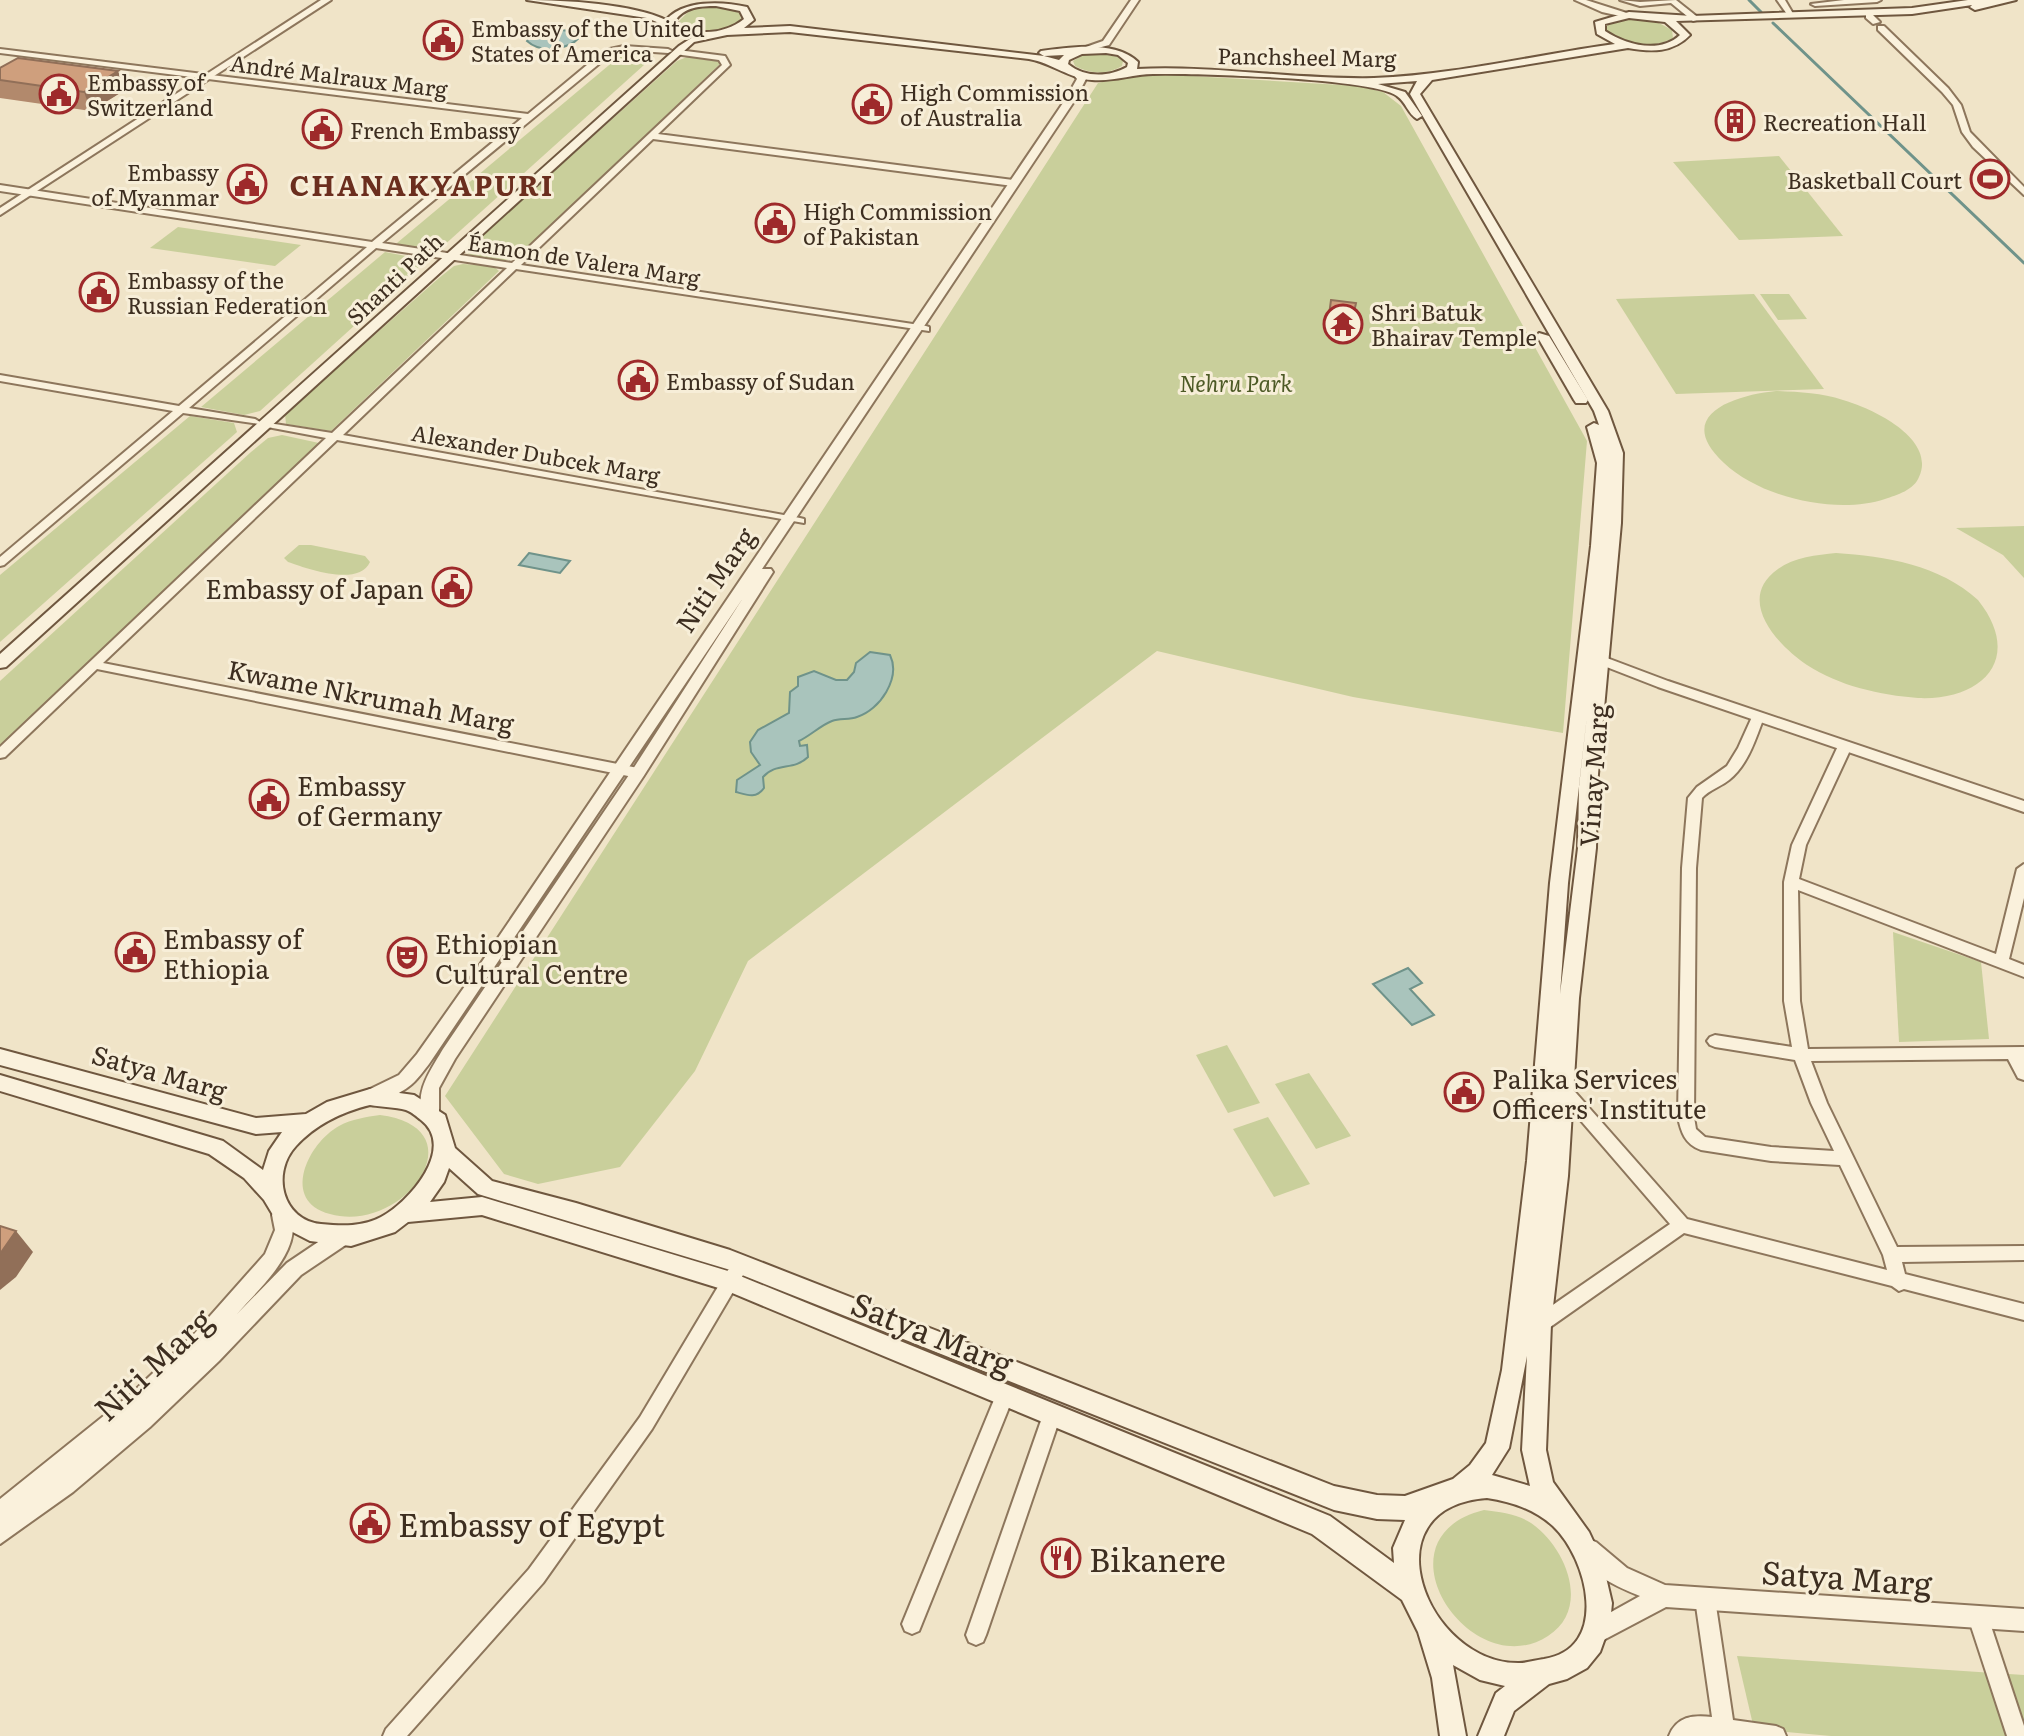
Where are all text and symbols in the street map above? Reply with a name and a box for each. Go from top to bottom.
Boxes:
place label: Embassy of the United States of America [471,11,705,69]
public building icon: Embassy of the United States of America [422,19,464,61]
street label: Panchsheel Marg [1217,38,1398,74]
street label: André Malraux Marg [228,45,450,105]
place label: Embassy of Switzerland [87,65,213,123]
public building icon: Embassy of Switzerland [38,73,80,115]
place label: High Commission of Australia [900,75,1089,133]
public building icon: High Commission of Australia [851,83,893,125]
building icon: Recreation Hall [1714,100,1756,142]
place label: Recreation Hall [1763,105,1926,138]
public building icon: French Embassy [301,108,343,150]
place label: French Embassy [350,113,521,146]
place label: Embassy of Myanmar [91,155,220,213]
sports icon: Basketball Court [1969,158,2011,200]
public building icon: Embassy of Myanmar [226,163,268,205]
district label: CHANAKYAPURI [289,163,555,205]
place label: Basketball Court [1787,163,1962,196]
place label: High Commission of Pakistan [803,194,992,252]
public building icon: High Commission of Pakistan [754,202,796,244]
street label: Shanti Path [338,224,450,332]
street label: Éamon de Valera Marg [465,224,703,294]
place label: Embassy of the Russian Federation [127,263,327,321]
public building icon: Embassy of the Russian Federation [78,271,120,313]
place label: Shri Batuk Bhairav Temple [1371,295,1537,353]
temple icon: Shri Batuk Bhairav Temple [1322,303,1364,345]
public building icon: Embassy of Sudan [617,359,659,401]
place label: Embassy of Sudan [666,364,855,397]
park label: Nehru Park [1179,366,1293,399]
street label: Alexander Dubcek Marg [409,415,664,491]
street label: Niti Marg [664,518,764,639]
public building icon: Embassy of Japan [431,566,473,608]
place label: Embassy of Japan [205,568,424,607]
street label: Kwame Nkrumah Marg [224,648,518,742]
street label: Vinay Marg [1568,702,1616,848]
place label: Embassy of Germany [297,765,442,834]
public building icon: Embassy of Germany [248,778,290,820]
place label: Embassy of Ethiopia [163,918,304,987]
place label: Ethiopian Cultural Centre [435,923,628,992]
public building icon: Embassy of Ethiopia [114,931,156,973]
theatre icon: Ethiopian Cultural Centre [386,936,428,978]
street label: Satya Marg [88,1033,233,1109]
place label: Palika Services Officers' Institute [1492,1058,1706,1127]
public building icon: Palika Services Officers' Institute [1443,1071,1485,1113]
street label: Satya Marg [845,1278,1021,1386]
street label: Niti Marg [82,1295,222,1431]
place label: Embassy of Egypt [398,1499,665,1547]
public building icon: Embassy of Egypt [349,1502,391,1544]
place label: Bikanere [1089,1534,1226,1582]
restaurant icon: Bikanere [1040,1537,1082,1579]
street label: Satya Marg [1760,1546,1934,1606]

